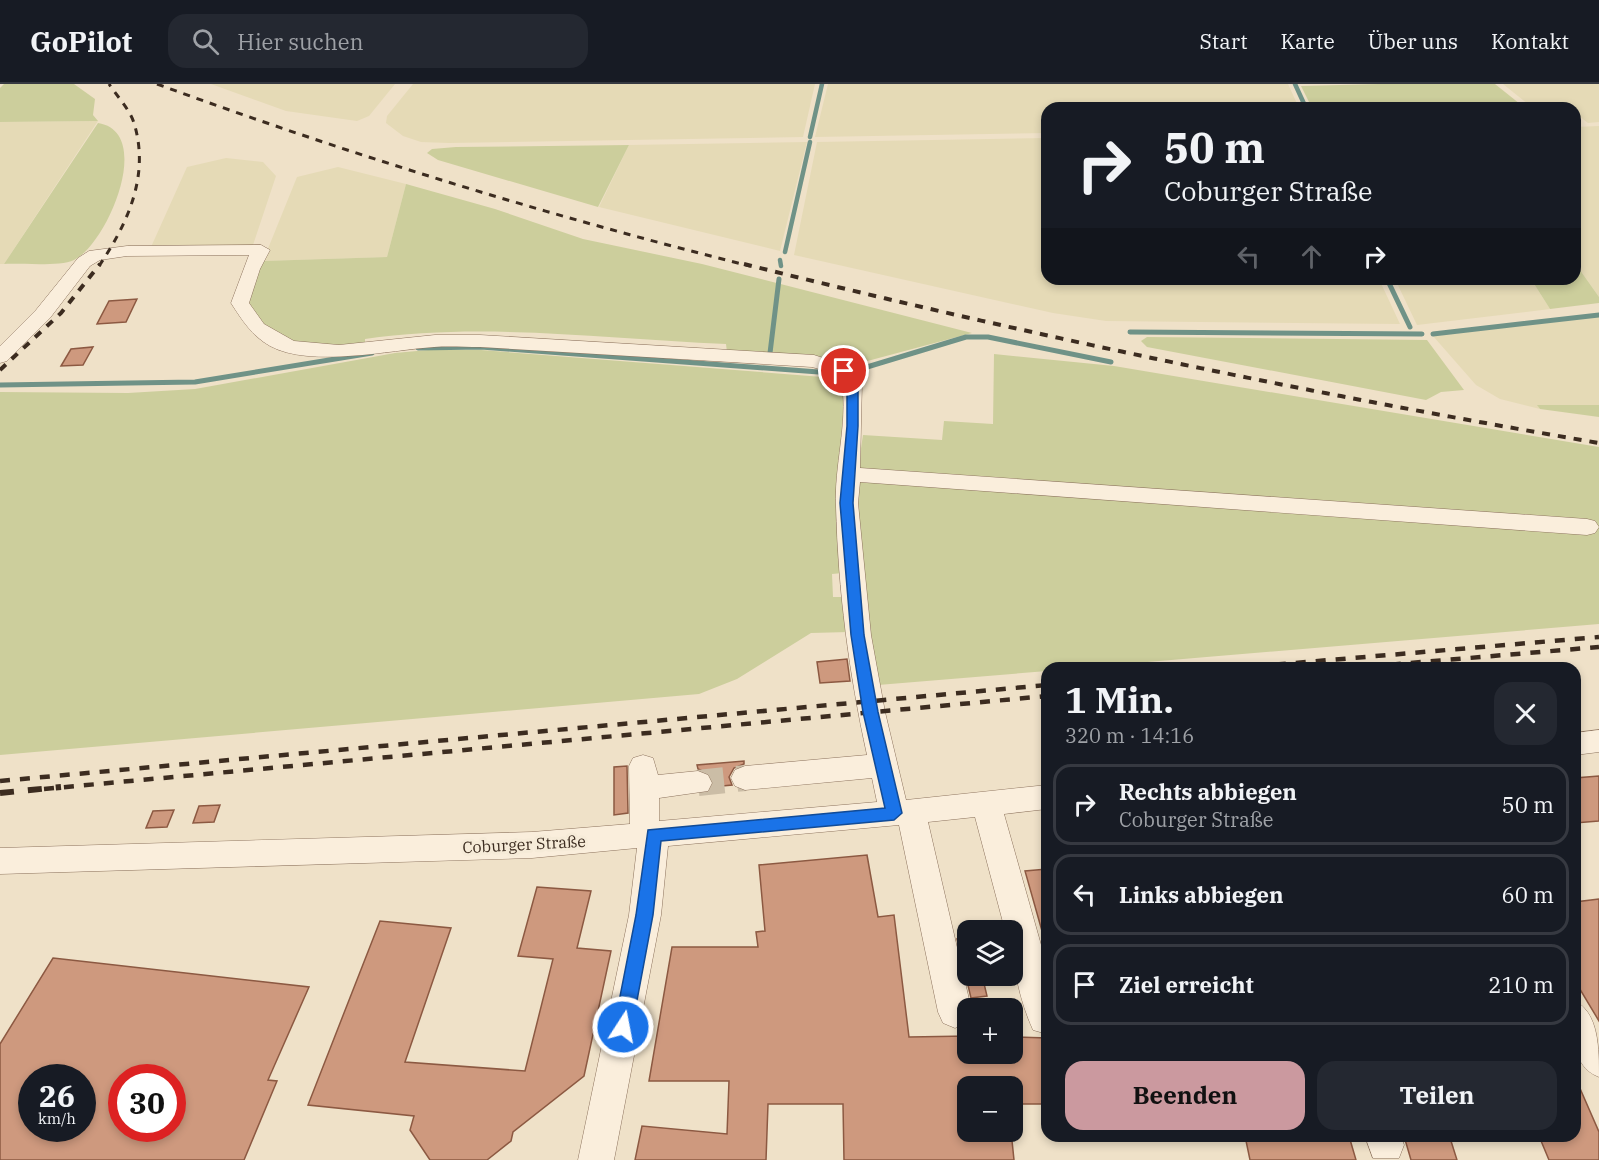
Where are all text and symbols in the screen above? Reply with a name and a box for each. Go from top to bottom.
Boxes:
search box [168,14,588,68]
text: GoPilot [30,23,132,60]
icon: search [189,25,222,58]
text: Hier suchen [237,27,363,56]
text: Start [1199,27,1248,55]
text: Karte [1281,27,1335,55]
text: Über uns [1368,27,1458,55]
text: Kontakt [1491,27,1569,55]
text: 50 m [1164,120,1265,175]
icon: right [1065,126,1143,204]
text: Coburger Straße [1164,173,1372,208]
icon: left [1232,240,1265,273]
icon: ahead [1295,240,1328,273]
icon: right [1358,240,1391,273]
pin [818,345,869,396]
icon: arrive [827,354,860,387]
text: 1 Min. [1065,676,1174,723]
button: close [1494,682,1557,745]
text: 320 m · 14:16 [1065,722,1194,749]
text: Rechts abbiegen [1119,777,1297,806]
icon: right [1068,788,1101,821]
text: 50 m [1502,790,1554,819]
text: Coburger Straße [1119,806,1273,833]
street label: Coburger Straße [462,831,586,857]
icon: left [1068,878,1101,911]
text: Links abbiegen [1119,880,1284,909]
text: 60 m [1502,880,1554,909]
map controls [957,920,1023,1142]
button: layers [957,920,1023,986]
icon: arrive [1068,968,1101,1001]
text: Ziel erreicht [1119,970,1254,999]
text: 210 m [1488,970,1554,999]
position arrow [591,995,655,1059]
button: + [957,998,1023,1064]
button: Beenden [1065,1061,1305,1130]
button: Teilen [1317,1061,1557,1130]
speed limit sign: 30 [108,1064,186,1142]
text: 26 [39,1076,75,1115]
button: − [957,1076,1023,1142]
text: km/h [38,1109,76,1128]

